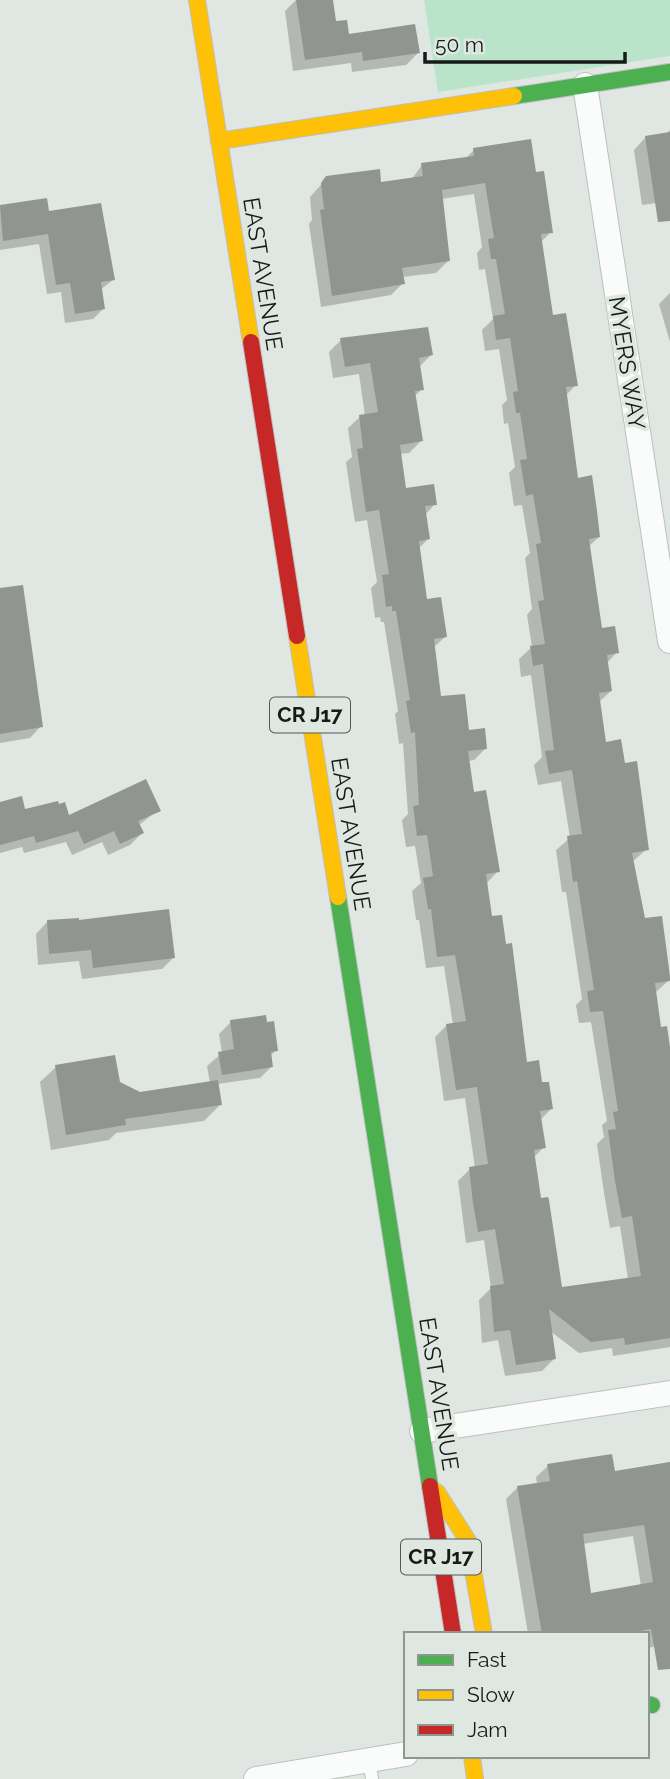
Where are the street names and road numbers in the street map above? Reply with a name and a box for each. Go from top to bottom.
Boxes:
street label: EAST AVENUE [238,195,289,352]
street label: MYERS WAY [604,294,651,432]
road number: CR J17 [270,698,350,732]
street label: EAST AVENUE [326,755,377,912]
street label: EAST AVENUE [414,1315,465,1472]
road number: CR J17 [401,1540,481,1574]

